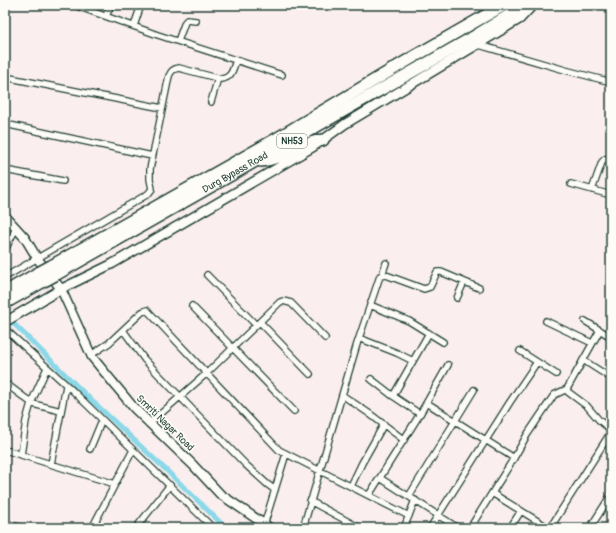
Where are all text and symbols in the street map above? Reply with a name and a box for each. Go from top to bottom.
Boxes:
road number: NH53 [277,134,307,148]
street label: Durg Bypass Road [200,149,270,196]
street label: Smriti Nagar Road [134,392,196,454]

